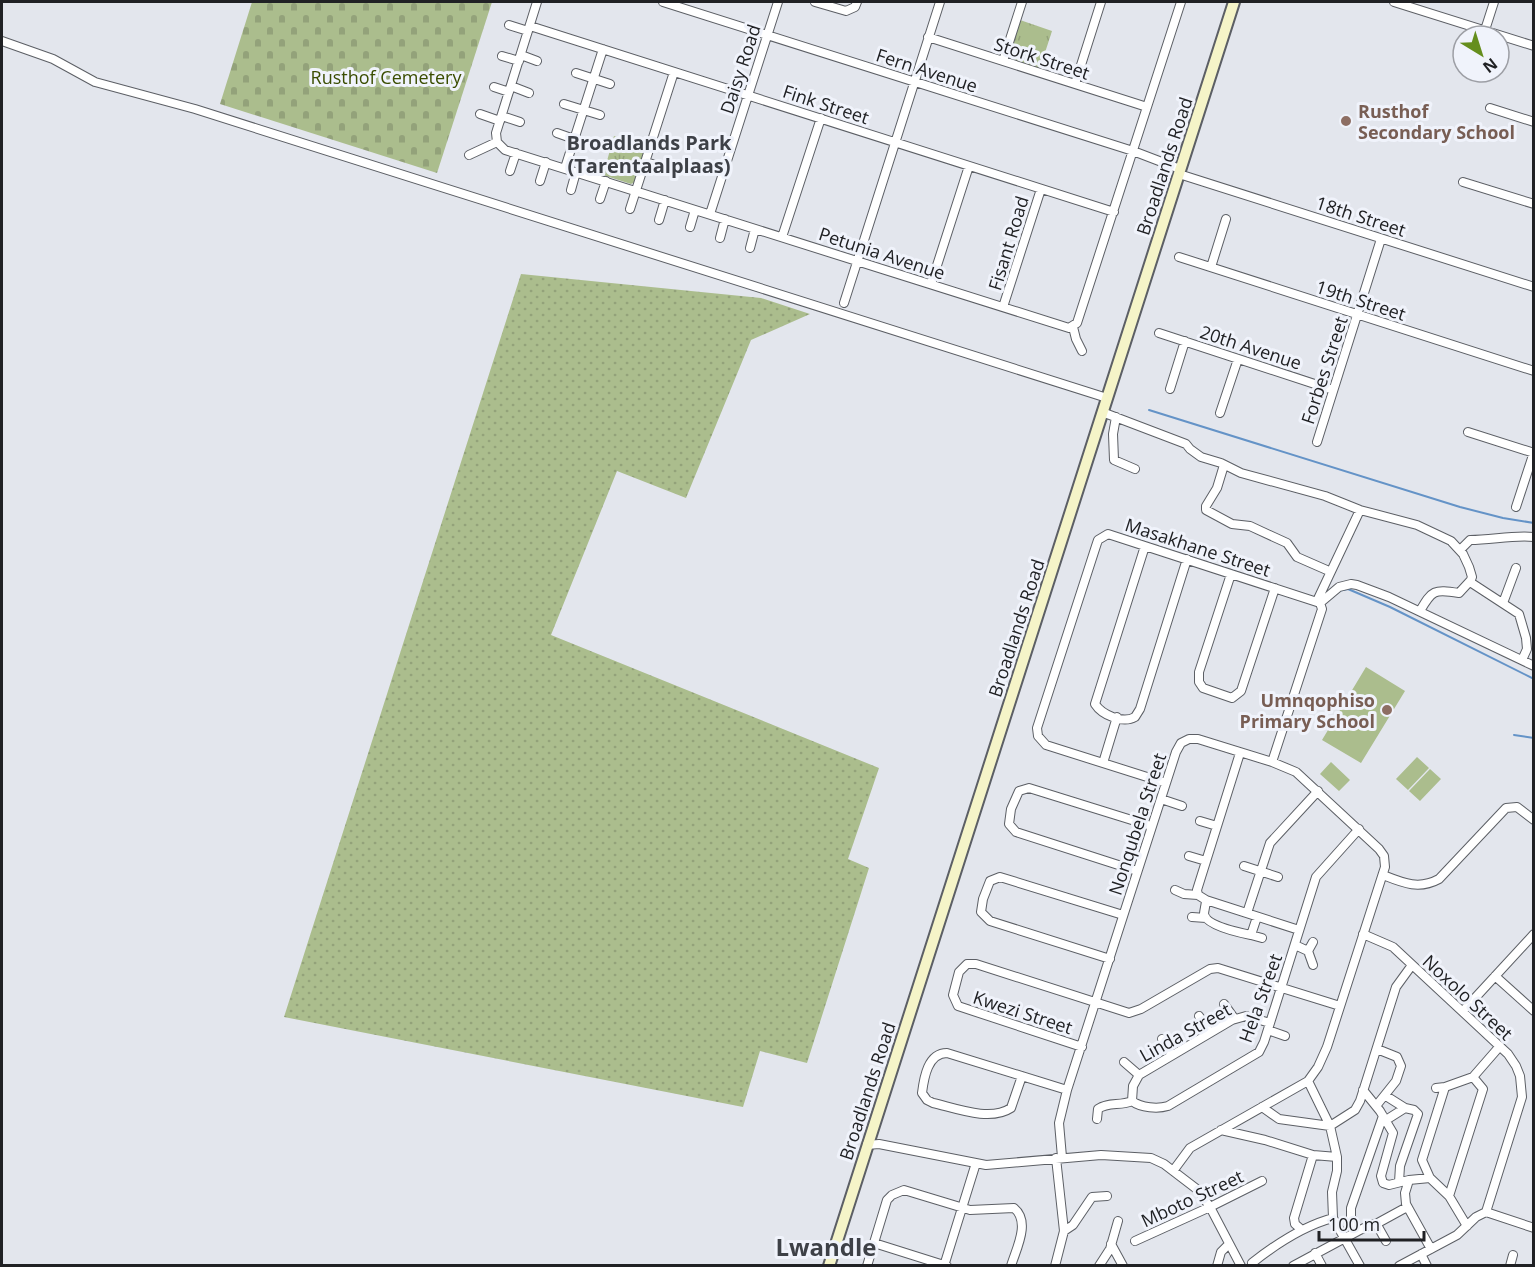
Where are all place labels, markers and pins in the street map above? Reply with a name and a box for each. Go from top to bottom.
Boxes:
place label: Rusthof Secondary School [1358,99,1515,144]
marker: Rusthof Secondary School [1339,114,1353,128]
place label: Umnqophiso Primary School [1240,688,1375,733]
marker: Umnqophiso Primary School [1380,703,1394,717]

